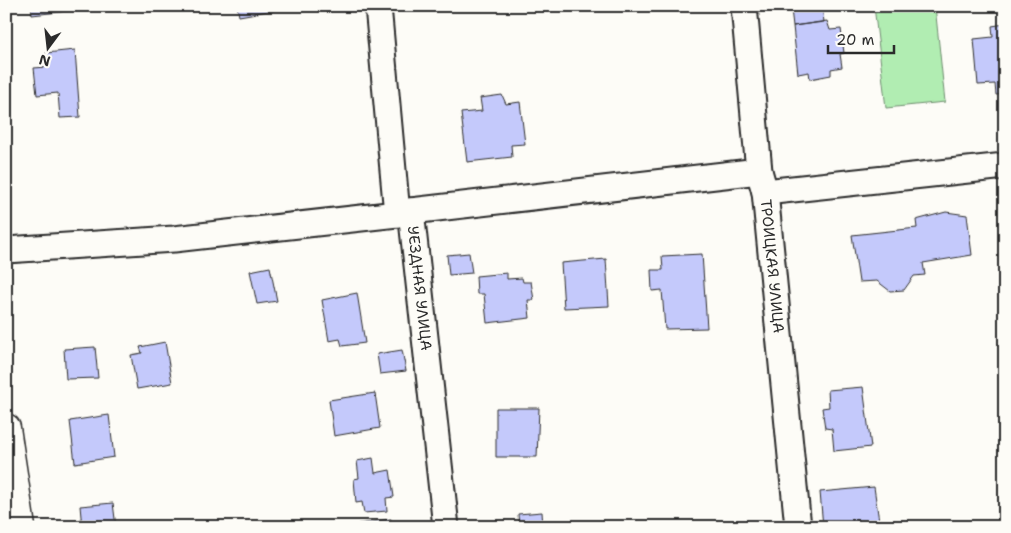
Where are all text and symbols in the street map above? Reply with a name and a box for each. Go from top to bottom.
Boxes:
north arrow [22,22,72,72]
scale bar [828,22,895,54]
text: 20 m [836,30,875,50]
text: N [37,50,52,71]
street label: ТРОИЦКАЯ УЛИЦА [756,198,789,334]
street label: УЕЗДНАЯ УЛИЦА [403,225,436,352]

